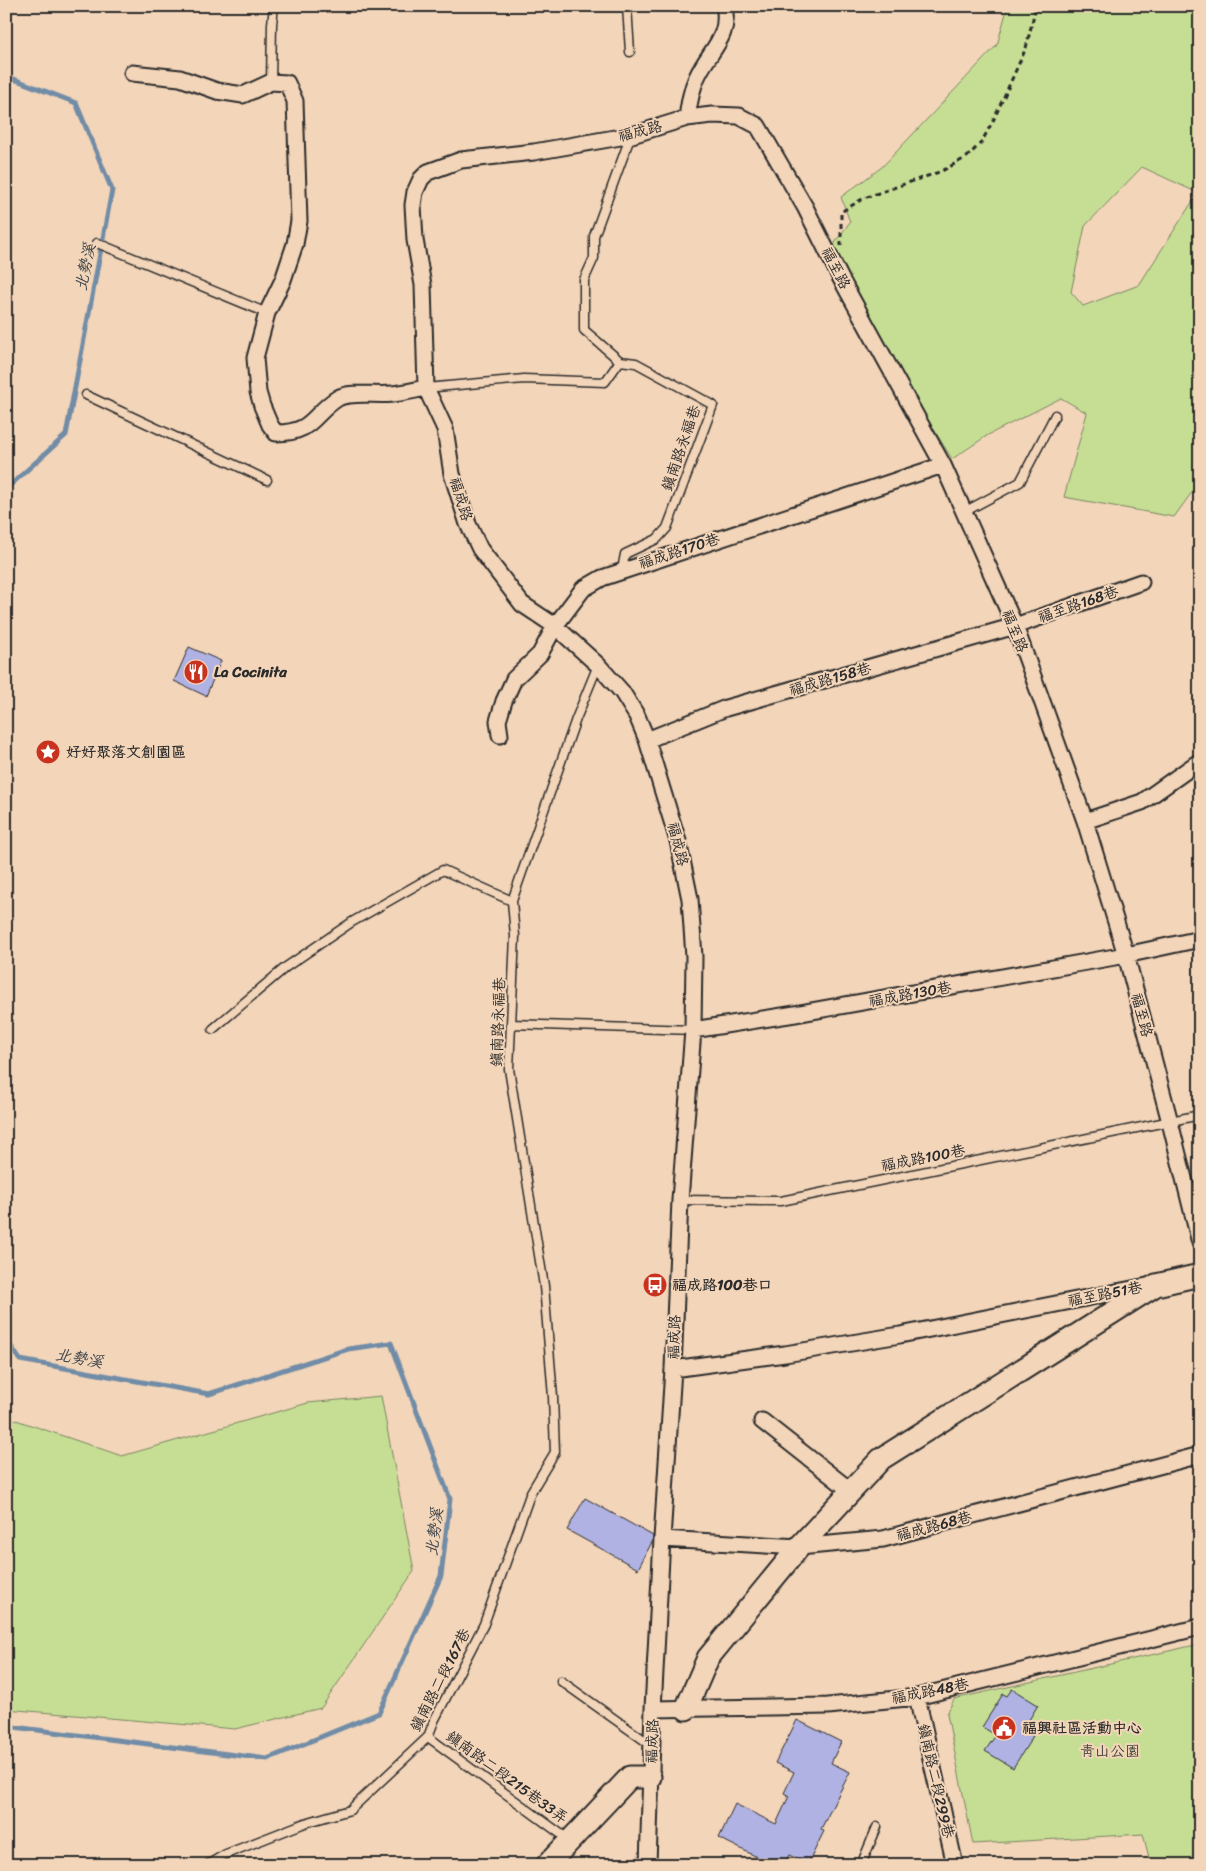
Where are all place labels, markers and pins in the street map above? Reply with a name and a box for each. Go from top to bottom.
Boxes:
restaurant icon: La Cocinita [183,659,209,685]
place label: La Cocinita [214,659,287,685]
place icon: 好好聚落文創園區 [35,739,61,765]
place label: 好好聚落文創園區 [66,739,186,765]
bus stop icon: 福成路100巷口 [642,1272,668,1298]
place label: 福成路100巷口 [672,1272,772,1298]
public building icon: 福興社區活動中心 [991,1715,1017,1741]
place label: 福興社區活動中心 [1022,1715,1142,1741]

